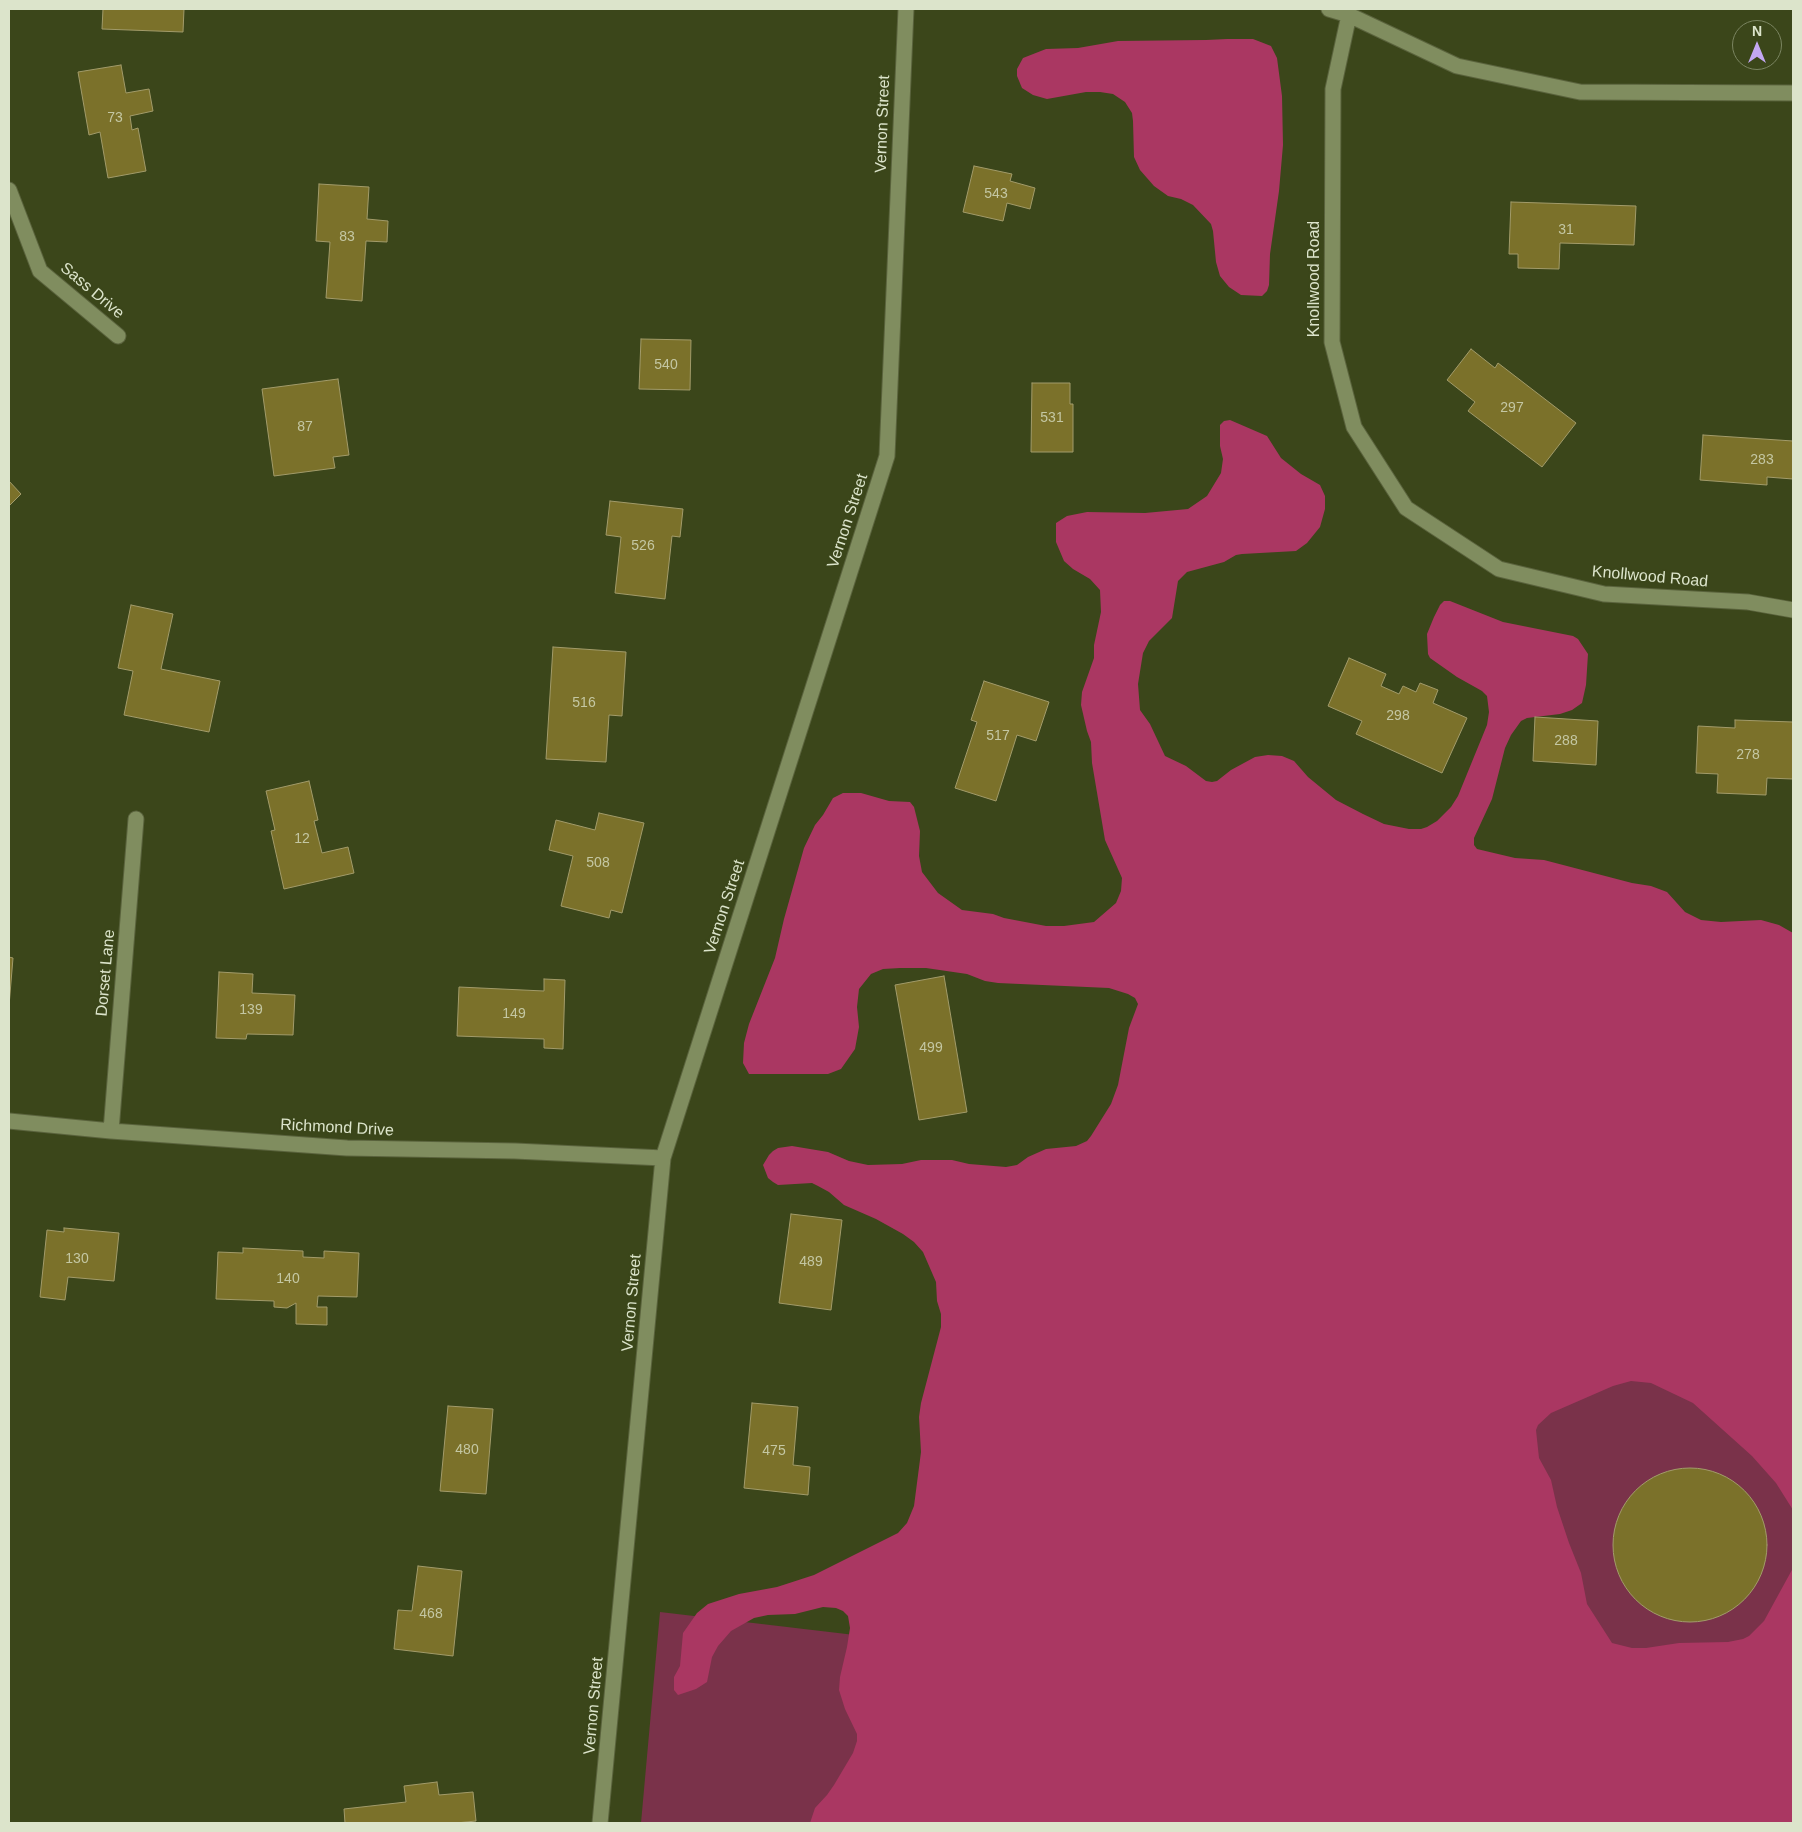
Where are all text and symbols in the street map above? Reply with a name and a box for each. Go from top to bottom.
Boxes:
north arrow [1732,20,1782,70]
text: N [1752,23,1762,39]
street label: Vernon Street [872,75,894,173]
house number: 73 [107,110,123,126]
house number: 543 [984,186,1008,202]
street label: Knollwood Road [1305,221,1325,337]
house number: 31 [1558,222,1574,238]
house number: 83 [339,229,355,245]
street label: Sass Drive [56,259,128,323]
house number: 540 [654,357,678,373]
house number: 297 [1500,400,1524,416]
house number: 531 [1040,410,1064,426]
house number: 87 [297,419,313,435]
house number: 283 [1750,452,1774,468]
street label: Vernon Street [824,472,872,570]
house number: 526 [631,538,655,554]
street label: Knollwood Road [1591,562,1709,592]
house number: 516 [572,695,596,711]
house number: 298 [1386,708,1410,724]
house number: 517 [986,728,1010,744]
house number: 288 [1554,733,1578,749]
house number: 278 [1736,747,1760,763]
house number: 12 [294,831,310,847]
house number: 508 [586,855,610,871]
street label: Vernon Street [701,858,749,956]
street label: Dorset Lane [93,929,119,1017]
house number: 139 [239,1002,263,1018]
house number: 149 [502,1006,526,1022]
house number: 499 [919,1040,943,1056]
street label: Richmond Drive [280,1115,394,1141]
house number: 130 [65,1251,89,1267]
street label: Vernon Street [618,1253,646,1353]
house number: 489 [799,1254,823,1270]
house number: 140 [276,1271,300,1287]
house number: 480 [455,1442,479,1458]
house number: 475 [762,1443,786,1459]
house number: 468 [419,1606,443,1622]
street label: Vernon Street [580,1656,608,1756]

